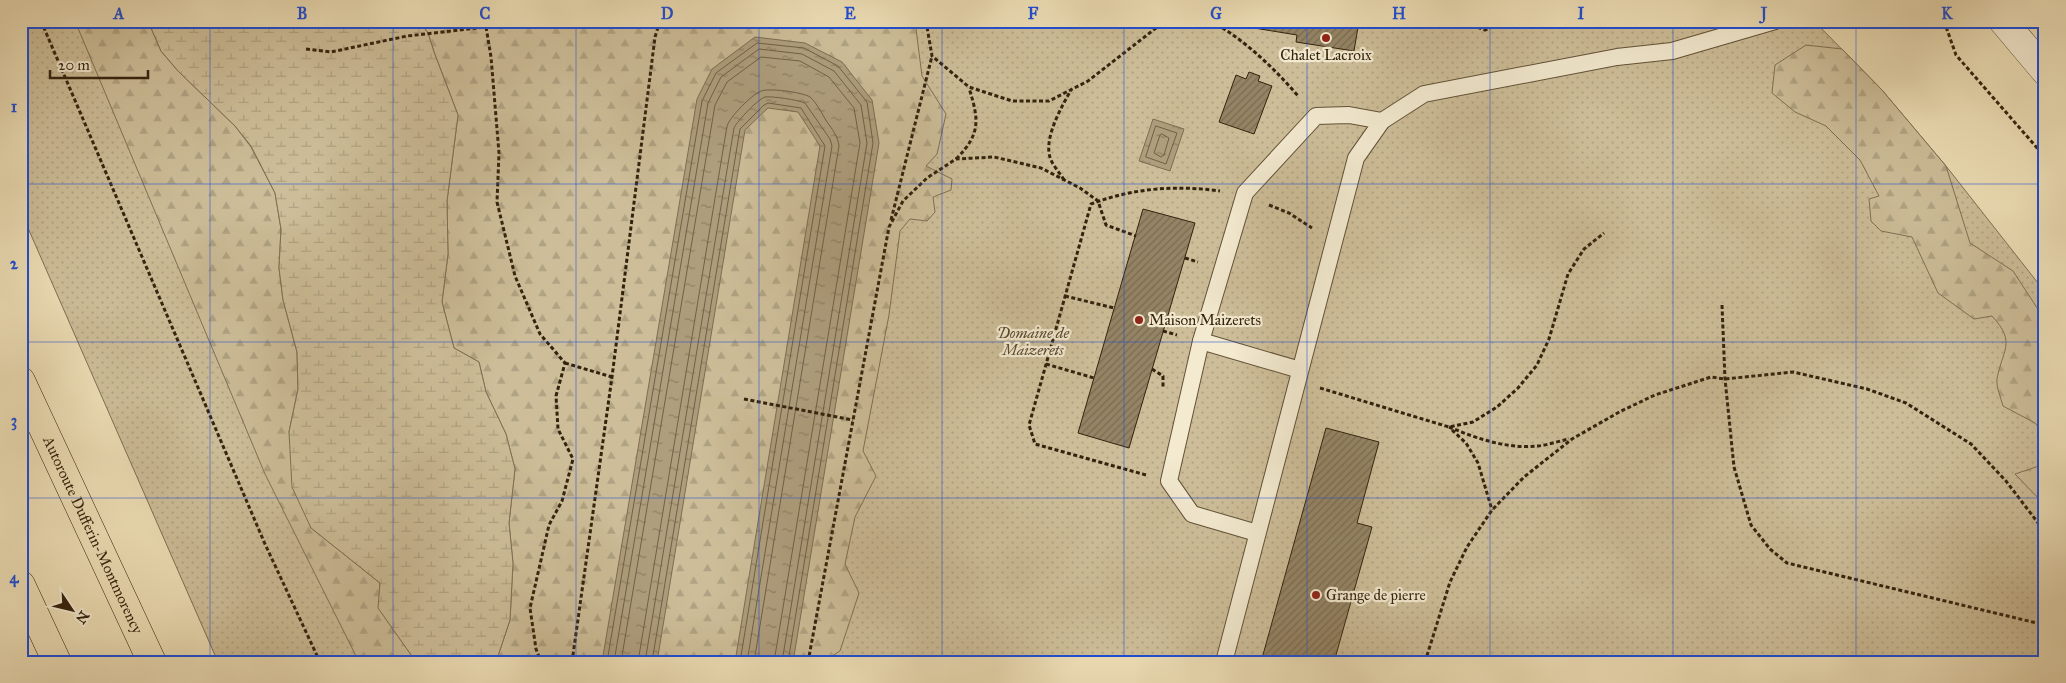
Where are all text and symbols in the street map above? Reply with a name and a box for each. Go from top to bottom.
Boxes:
text: A [113,4,125,23]
text: B [297,4,307,23]
text: C [480,4,491,23]
text: D [661,4,674,23]
text: E [844,4,856,23]
text: F [1028,4,1039,23]
text: G [1210,4,1222,23]
text: H [1392,4,1406,23]
text: I [1578,4,1585,23]
text: J [1759,4,1768,24]
text: K [1941,4,1953,23]
marker: Chalet Lacroix [1320,32,1332,44]
place label: Chalet Lacroix [1280,46,1372,64]
scale bar [50,48,148,80]
text: 20 m [58,56,90,74]
text: 1 [11,97,18,116]
text: 2 [10,254,19,273]
place label: Maison Maizerets [1149,311,1261,329]
marker: Maison Maizerets [1133,314,1145,326]
park label: Domaine de Maizerets [997,324,1070,359]
text: 3 [11,411,17,431]
street label: Autoroute Dufferin-Montmorency [39,433,147,638]
text: 4 [10,568,20,588]
north arrow [48,586,98,636]
place label: Grange de pierre [1326,586,1426,604]
marker: Grange de pierre [1310,589,1322,601]
text: N [72,607,93,627]

